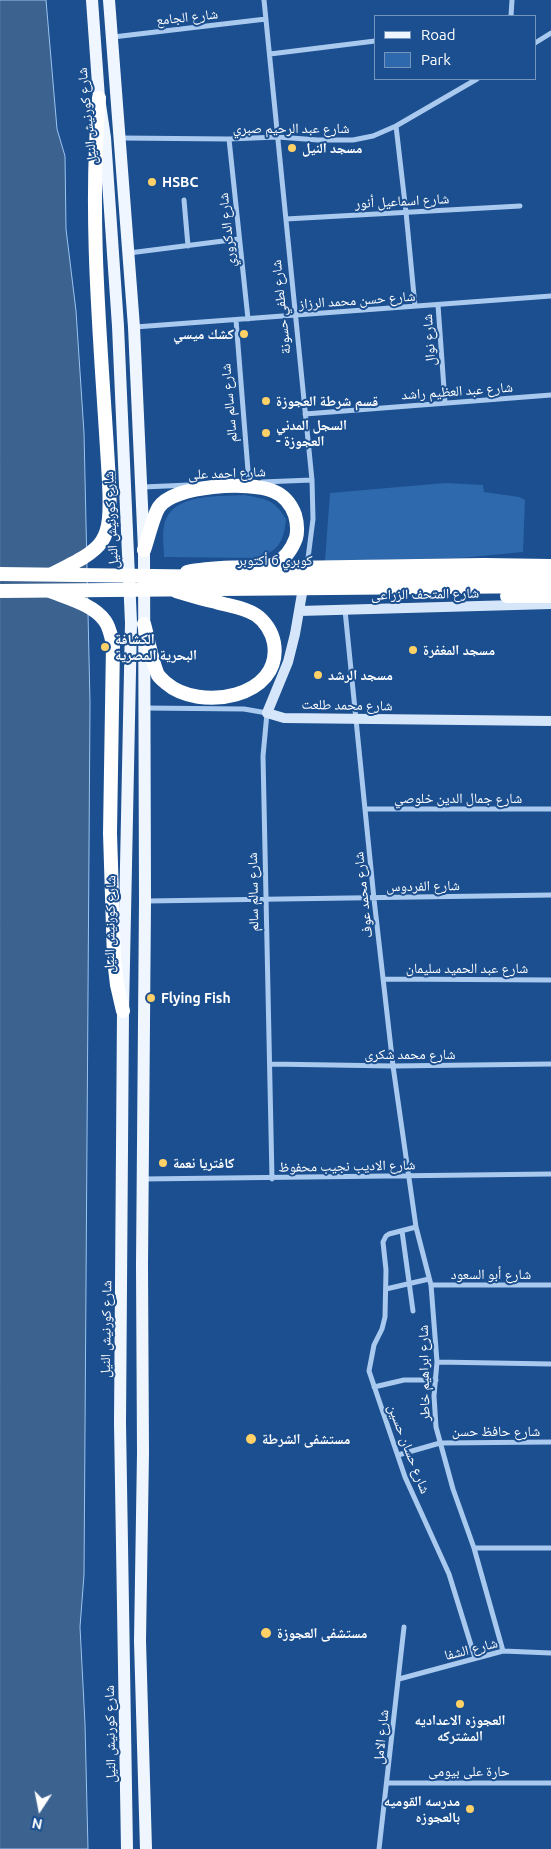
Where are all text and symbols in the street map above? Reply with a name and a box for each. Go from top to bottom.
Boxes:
street label: شارع الجامع [155,5,219,29]
legend [374,15,536,80]
text: Road [421,26,456,43]
text: Park [421,51,451,68]
street label: شارع كورنيش النيل [74,67,100,165]
street label: شارع عبد الرحيم صبري [233,120,349,136]
place label: مسجد النيل [302,140,362,156]
marker: مسجد النيل [286,142,298,154]
place label: HSBC [162,174,198,190]
marker: HSBC [146,176,158,188]
street label: شارع اسماعيل أنور [354,190,450,212]
street label: شارع الدكروري [215,192,239,268]
street label: شارع لطفي حسونة [268,259,294,355]
street label: شارع حسن محمد الرزاز [298,288,416,312]
street label: شارع نوال [419,314,439,366]
place label: كشك ميسي [173,326,234,342]
marker: كشك ميسي [238,328,250,340]
street label: شارع سالم سالم [217,363,241,443]
street label: شارع عبد العظيم راشد [401,379,513,403]
place label: قسم شرطة العجوزة [276,393,378,409]
marker: قسم شرطة العجوزة [260,395,272,407]
place label: السجل المدني - العجوزة [276,417,347,450]
marker: السجل المدني - العجوزة [260,427,272,439]
street label: شارع احمد على [188,463,266,483]
street label: شارع كورنيش النيل [100,471,122,569]
street label: كوبري 6 أكتوبر [237,552,313,568]
street label: شارع المتحف الزراعى [371,585,479,603]
place label: الكشافة البحرية المصرية [115,631,197,664]
marker: الكشافة البحرية المصرية [99,641,111,653]
place label: مسجد المغفرة [423,642,495,658]
marker: مسجد المغفرة [407,644,419,656]
place label: مسجد الرشد [328,667,393,683]
marker: مسجد الرشد [312,669,324,681]
street label: شارع محمد طلعت [301,696,393,714]
street label: شارع جمال الدين خلوصي [394,790,522,806]
street label: شارع محمد عوف [350,851,376,939]
street label: شارع سالم سالم [244,852,262,932]
street label: شارع كورنيش النيل [101,875,119,973]
street label: شارع الفردوس [386,877,460,895]
street label: شارع عبد الحميد سليمان [406,960,528,976]
place label: Flying Fish [161,990,231,1006]
marker: Flying Fish [145,992,157,1004]
street label: شارع محمد شكرى [364,1046,456,1062]
place label: كافتريا نعمة [173,1155,234,1171]
street label: شارع الاديب نجيب محفوظ [278,1156,416,1176]
marker: كافتريا نعمة [157,1157,169,1169]
street label: شارع أبو السعود [451,1266,531,1282]
street label: شارع كورنيش النيل [97,1280,115,1378]
street label: شارع ابراهيم خاطر [415,1325,433,1421]
street label: شارع حسان حسين [384,1402,434,1496]
street label: شارع حافظ حسن [452,1423,540,1439]
place label: مستشفى الشرطة [262,1431,350,1447]
marker: مستشفى الشرطة [244,1432,258,1446]
place label: مستشفى العجوزة [277,1625,367,1641]
marker: مستشفى العجوزة [259,1626,273,1640]
street label: شارع الشفا [443,1634,499,1664]
street label: شارع كورنيش النيل [101,1685,119,1783]
marker: العجوزه الاعداديه المشتركه [454,1698,466,1710]
street label: شارع الامل [370,1709,392,1765]
place label: العجوزه الاعداديه المشتركه [415,1712,505,1744]
street label: حارة على بيومى [428,1763,510,1779]
north arrow [15,1784,65,1834]
place label: مدرسه القوميه بالعجوزه [384,1793,460,1825]
marker: مدرسه القوميه بالعجوزه [464,1803,476,1815]
text: N [30,1815,44,1833]

